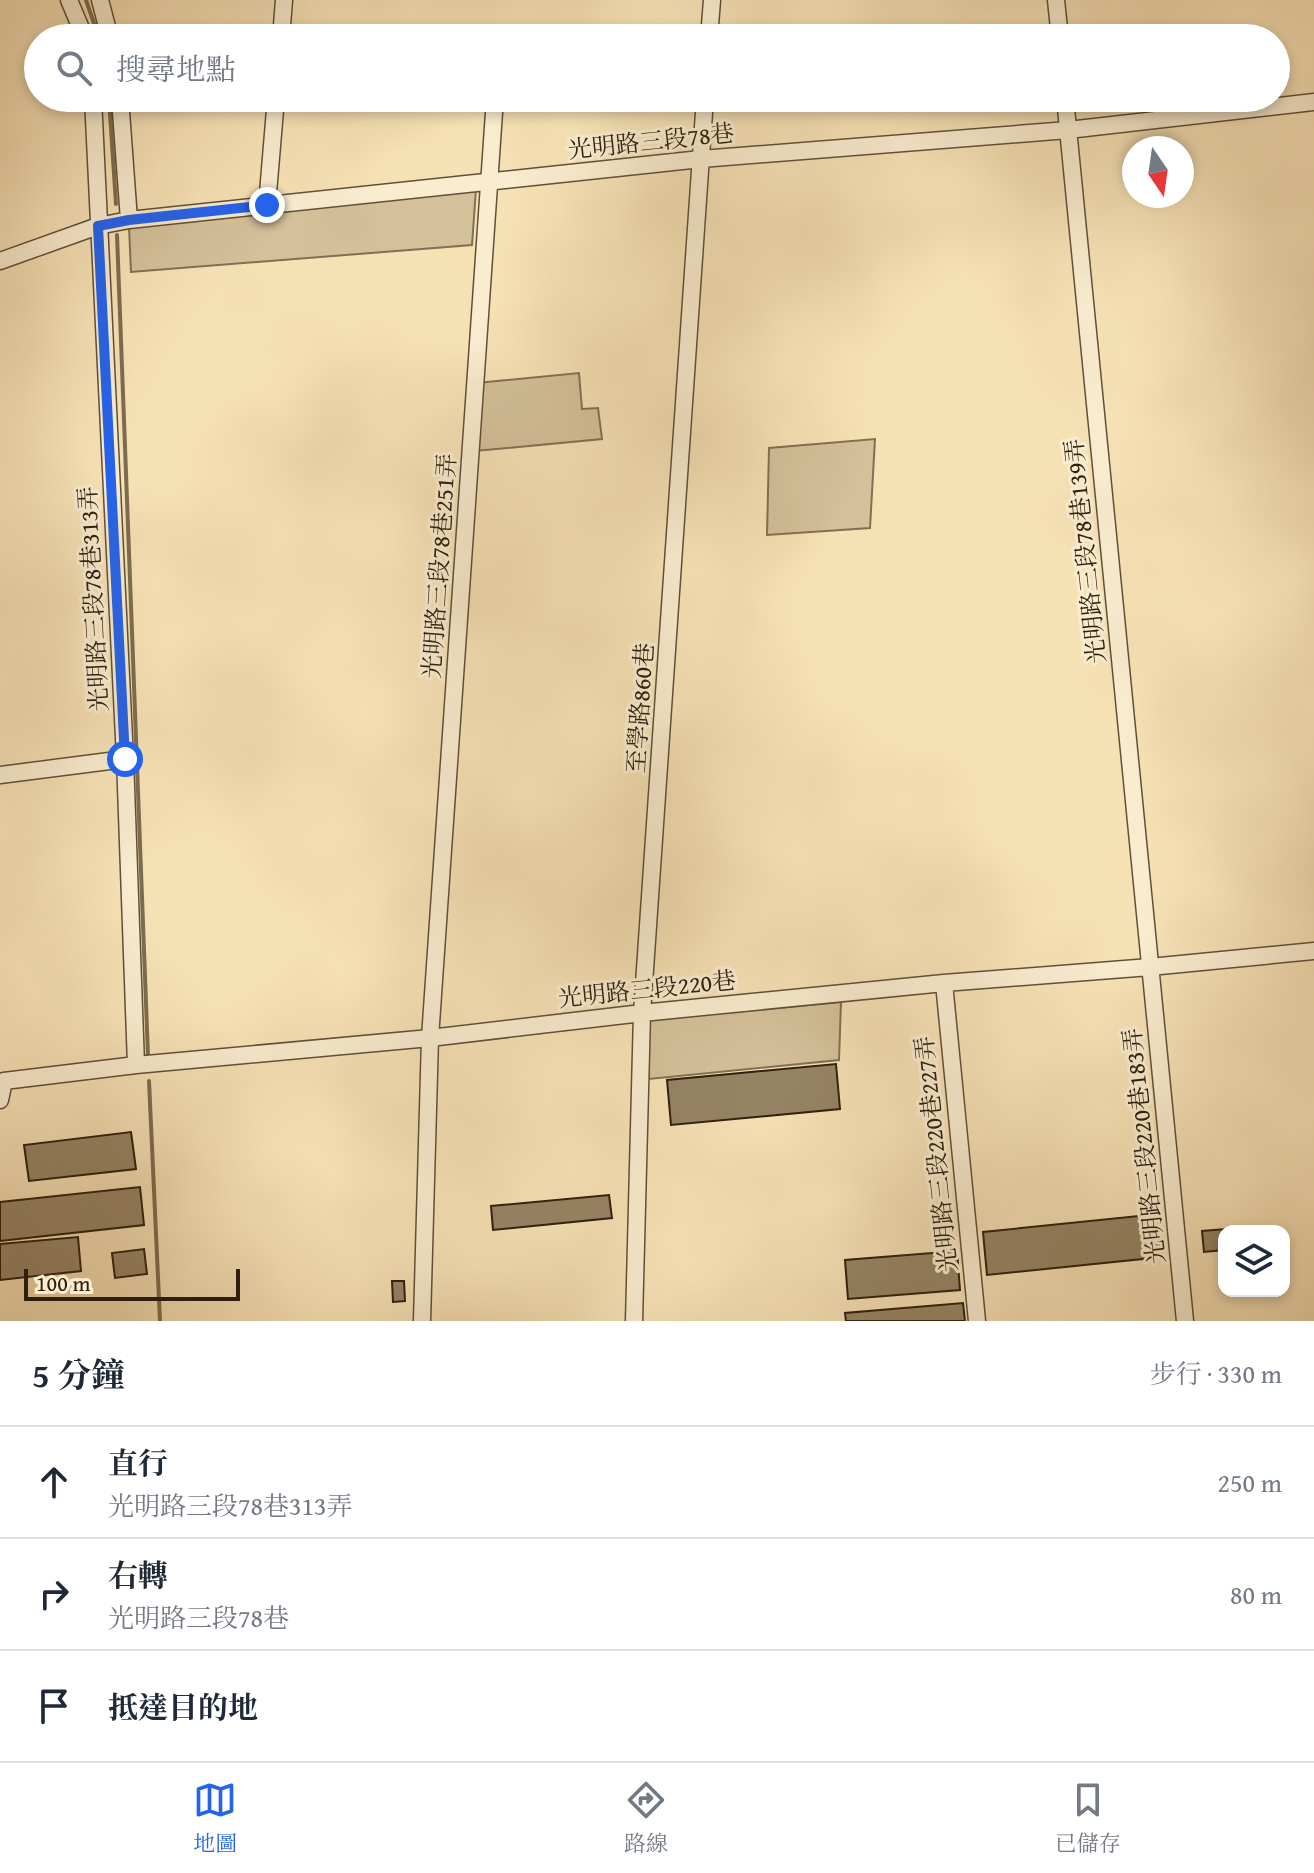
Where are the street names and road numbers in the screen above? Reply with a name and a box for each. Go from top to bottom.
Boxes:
street label: 光明路三段78巷 [566,115,736,167]
street label: 光明路三段78巷139弄 [1056,437,1114,665]
street label: 光明路三段78巷251弄 [414,452,464,680]
street label: 光明路三段78巷313弄 [70,485,116,713]
street label: 至學路860巷 [618,642,662,774]
street label: 光明路三段220巷 [556,962,738,1016]
street label: 光明路三段220巷183弄 [1114,1026,1174,1266]
street label: 光明路三段220巷227弄 [906,1034,966,1274]

